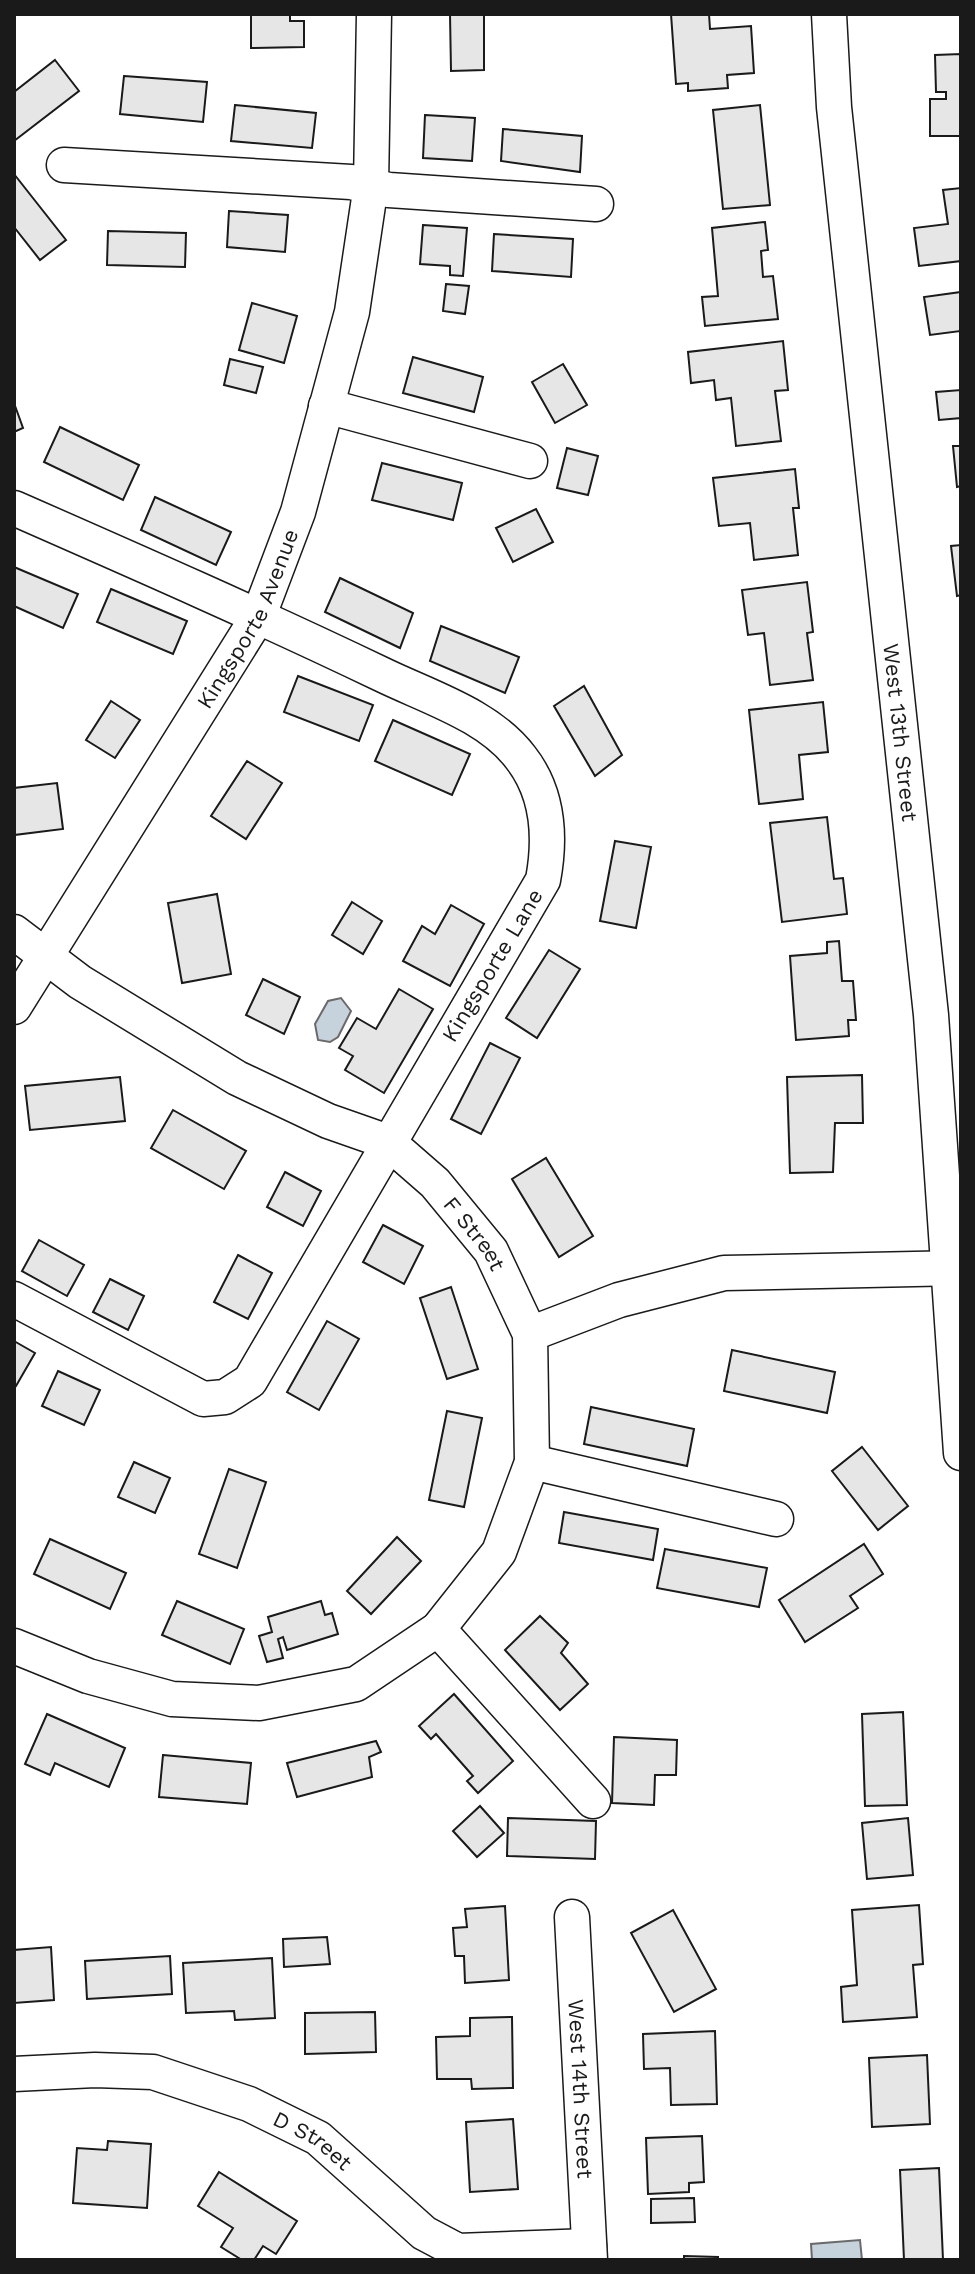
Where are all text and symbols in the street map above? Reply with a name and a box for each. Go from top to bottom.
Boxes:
street label: Kingsporte Avenue [192,525,303,713]
street label: West 13th Street [878,642,922,823]
street label: Kingsporte Lane [437,884,548,1046]
street label: F Street [438,1192,510,1274]
street label: West 14th Street [563,1998,598,2179]
street label: D Street [269,2106,357,2175]

